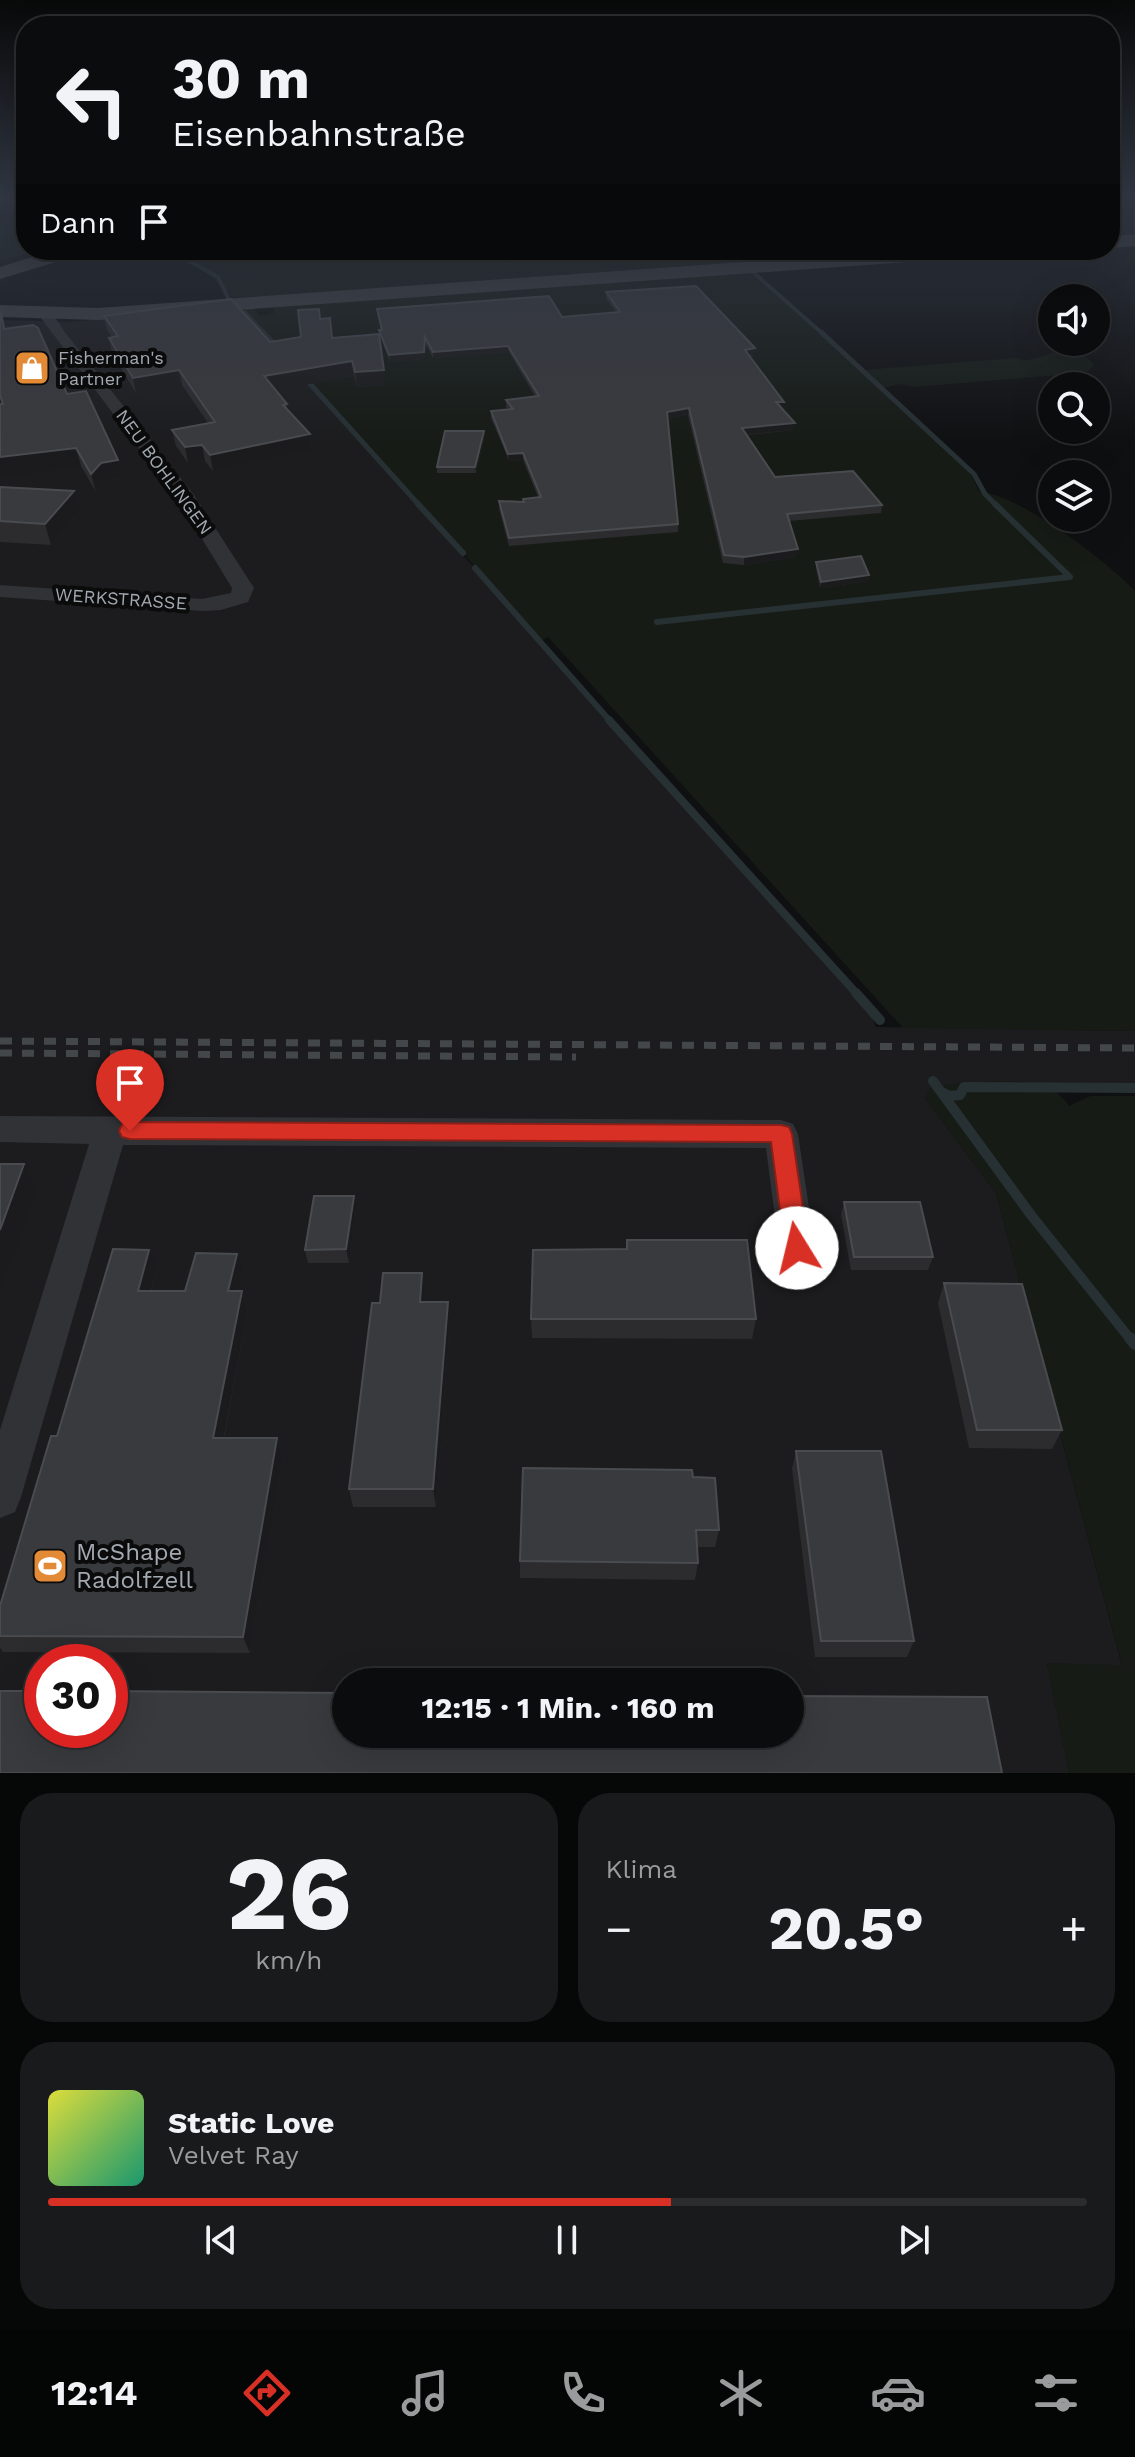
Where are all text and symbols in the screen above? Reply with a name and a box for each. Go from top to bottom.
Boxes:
text: 30 m [172,46,310,112]
icon: left [40,48,144,152]
text: Eisenbahnstraße [172,113,466,155]
icon: arrive [132,200,176,244]
text: Dann [40,205,116,240]
map controls [1038,284,1110,532]
button: sound [1038,284,1110,356]
place label: Fisherman's Partner [58,347,164,389]
shop icon: Fisherman's Partner [13,349,51,387]
button: search [1038,372,1110,444]
street label: NEU BOHLINGEN [112,405,217,538]
button: layers [1038,460,1110,532]
street label: WERKSTRASSE [54,583,188,614]
pin [96,1049,164,1131]
icon: arrive [108,1061,152,1105]
position arrow [755,1206,839,1290]
place label: McShape Radolfzell [76,1538,194,1594]
sports icon: McShape Radolfzell [31,1547,69,1585]
speed limit sign: 30 [24,1644,128,1748]
text: 12:15 · 1 Min. · 160 m [422,1690,714,1725]
text: 26 [226,1832,352,1954]
text: Klima [606,1854,677,1884]
text: 20.5° [768,1893,924,1964]
text: − [606,1903,632,1955]
text: + [1060,1903,1087,1955]
text: km/h [255,1945,322,1975]
text: Static Love [168,2105,334,2140]
text: Velvet Ray [168,2140,299,2170]
icon: previous [199,2218,243,2262]
icon: pause [545,2218,589,2262]
icon: next [892,2218,936,2262]
icon: directions [239,2365,295,2421]
icon: music [397,2365,453,2421]
icon: phone [555,2365,611,2421]
icon: climate [713,2365,769,2421]
icon: car [870,2365,926,2421]
icon: filters [1028,2365,1084,2421]
text: 12:14 [51,2372,138,2414]

